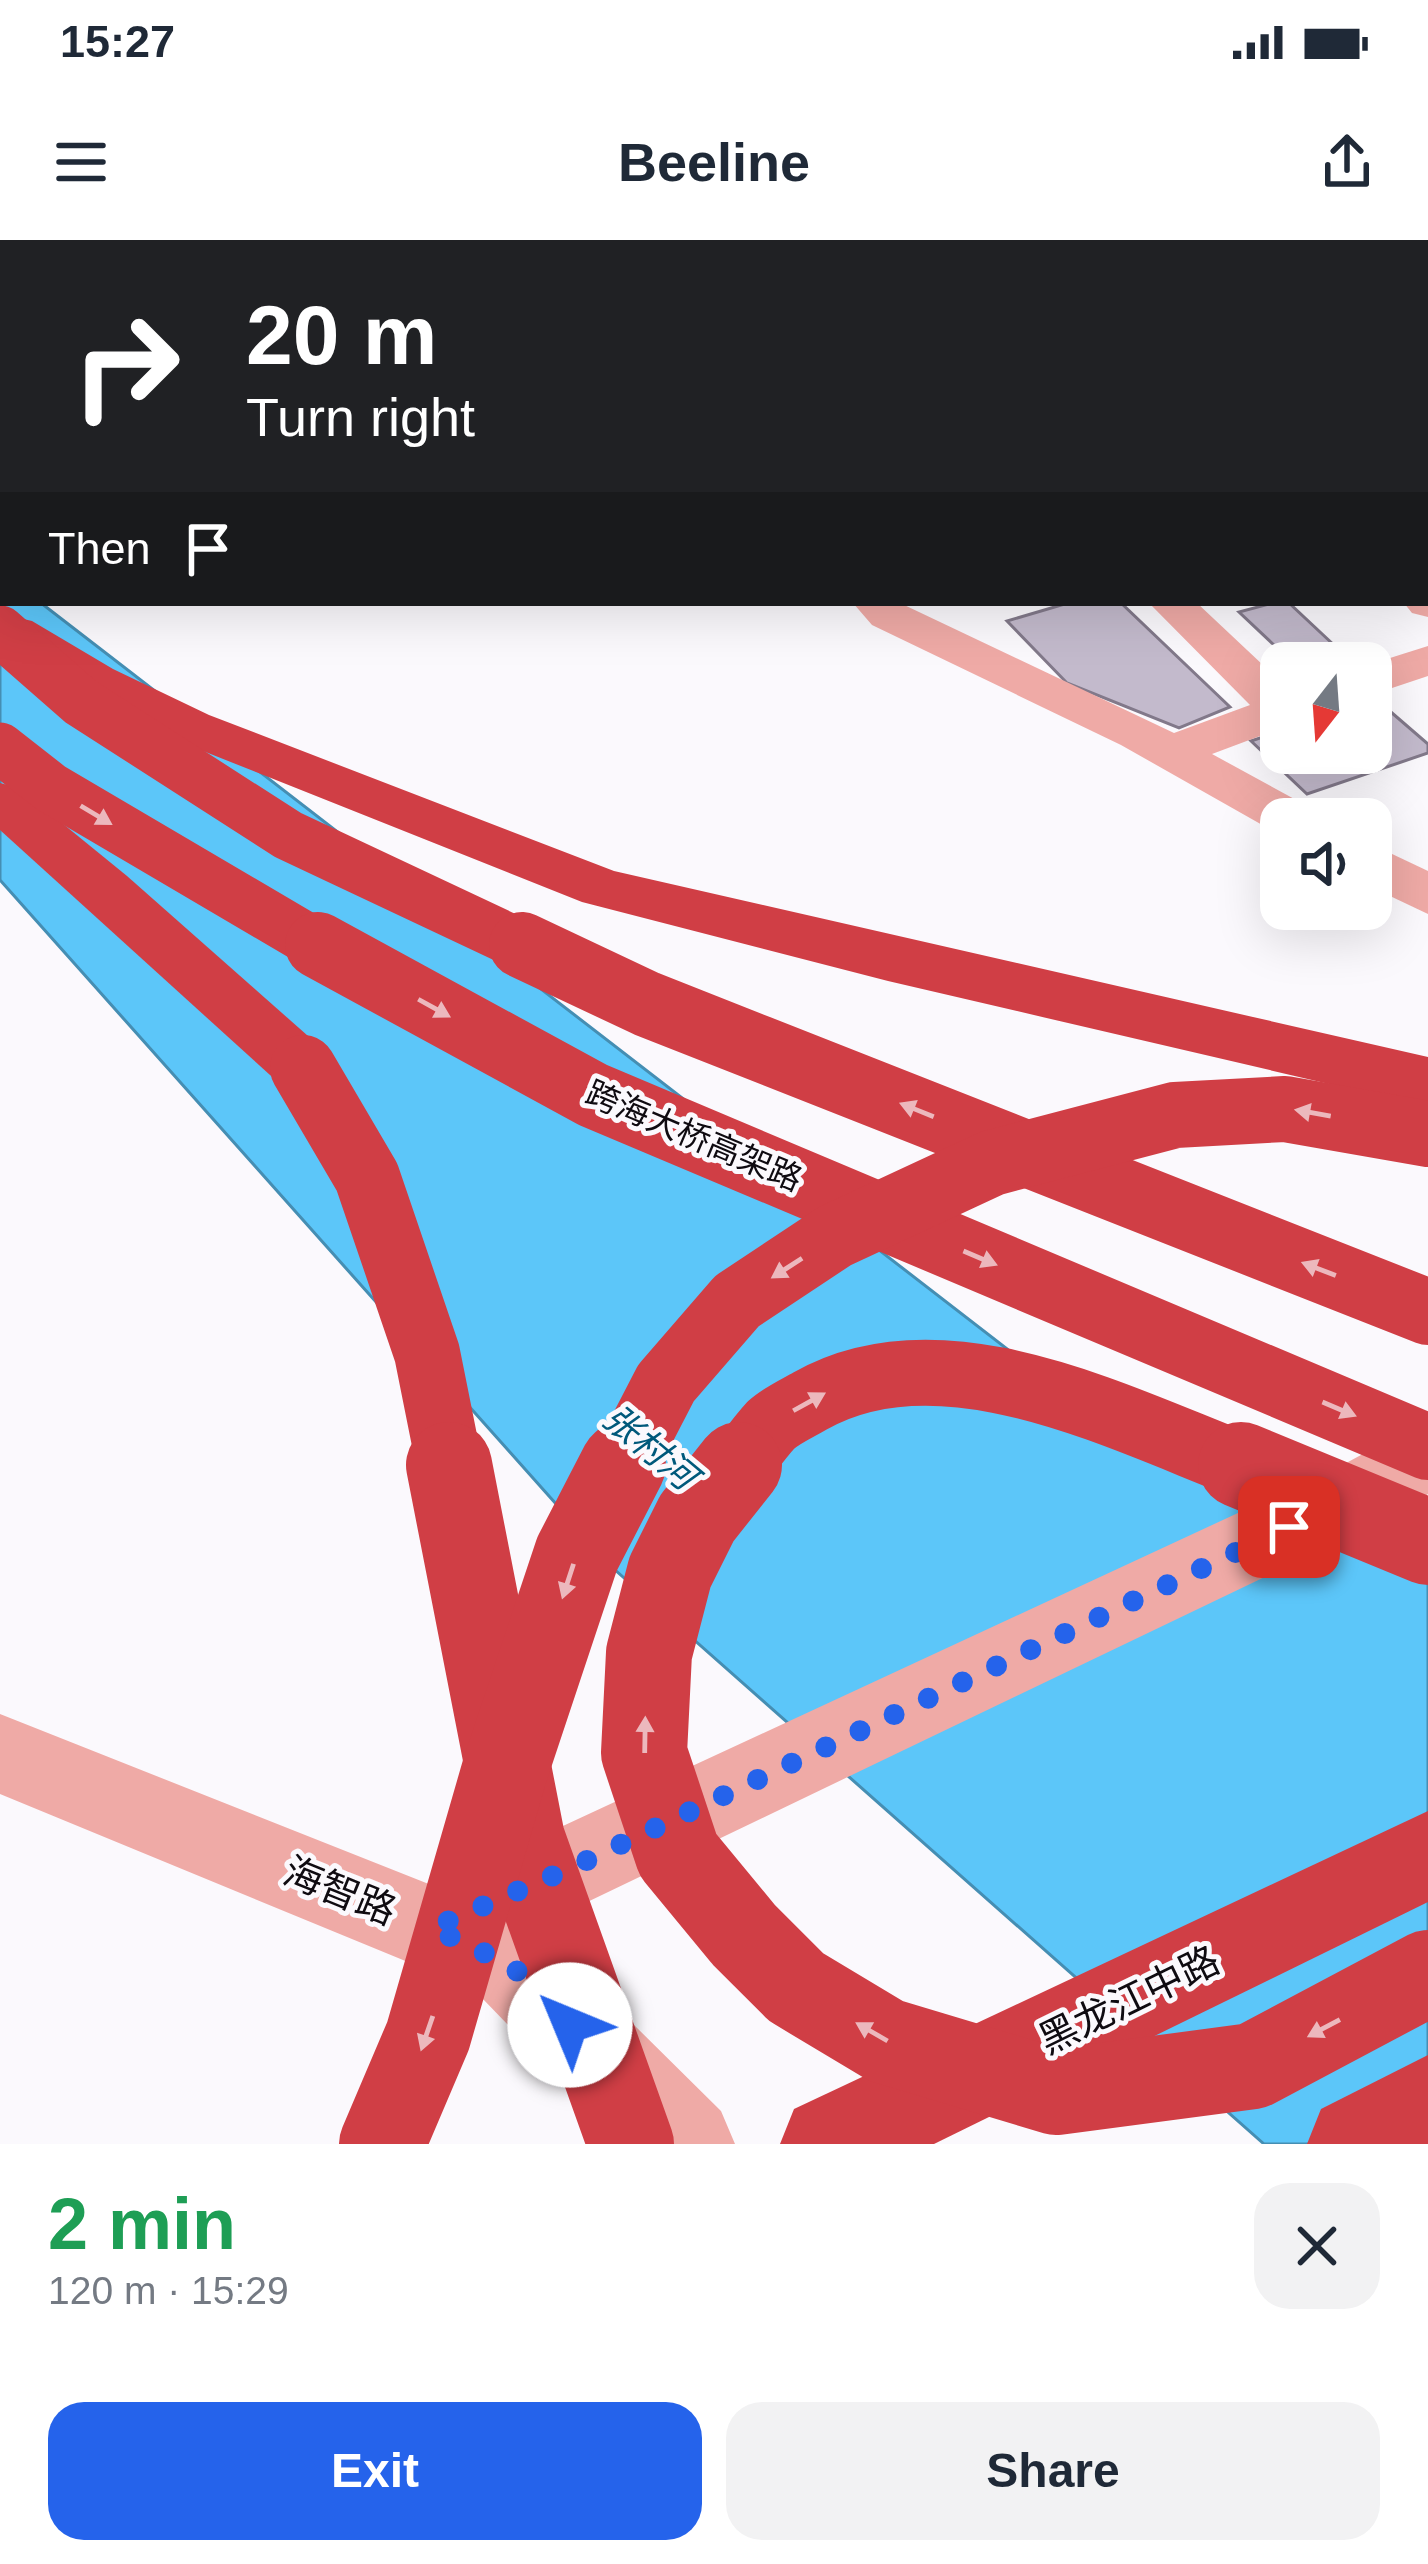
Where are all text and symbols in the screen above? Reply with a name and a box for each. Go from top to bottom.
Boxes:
text: 15:27 [60,16,175,67]
icon: menu [48,129,114,195]
icon: share [1314,129,1380,195]
text: Beeline [618,132,810,192]
icon: right [48,288,204,444]
text: 20 m [246,288,437,382]
text: Turn right [246,387,475,447]
icon: arrive [175,516,241,582]
text: Then [48,523,151,574]
north arrow [1260,642,1392,774]
map controls [1260,642,1392,930]
button: sound [1260,798,1392,930]
one-way arrow [79,804,113,825]
one-way arrow [418,997,451,1018]
street label: 跨海大桥高架路 [580,1074,808,1198]
one-way arrow [899,1100,935,1119]
one-way arrow [1293,1104,1331,1122]
one-way arrow [962,1249,998,1268]
one-way arrow [771,1256,804,1278]
one-way arrow [1301,1259,1337,1278]
one-way arrow [792,1393,825,1414]
water label: 张村河 [595,1397,709,1501]
one-way arrow [1322,1400,1357,1420]
pin [1238,1476,1340,1578]
icon: arrive [1256,1494,1322,1560]
one-way arrow [558,1563,577,1600]
one-way arrow [636,1716,655,1754]
street label: 海智路 [278,1849,402,1933]
street label: 黑龙江中路 [1032,1938,1226,2062]
position arrow [507,1962,633,2088]
one-way arrow [417,2016,435,2052]
one-way arrow [1307,2017,1342,2038]
one-way arrow [855,2022,888,2043]
button: close [1254,2183,1380,2309]
text: 2 min [48,2184,236,2264]
text: 120 m · 15:29 [48,2269,289,2312]
button: Exit [48,2402,702,2540]
button: Share [726,2402,1380,2540]

